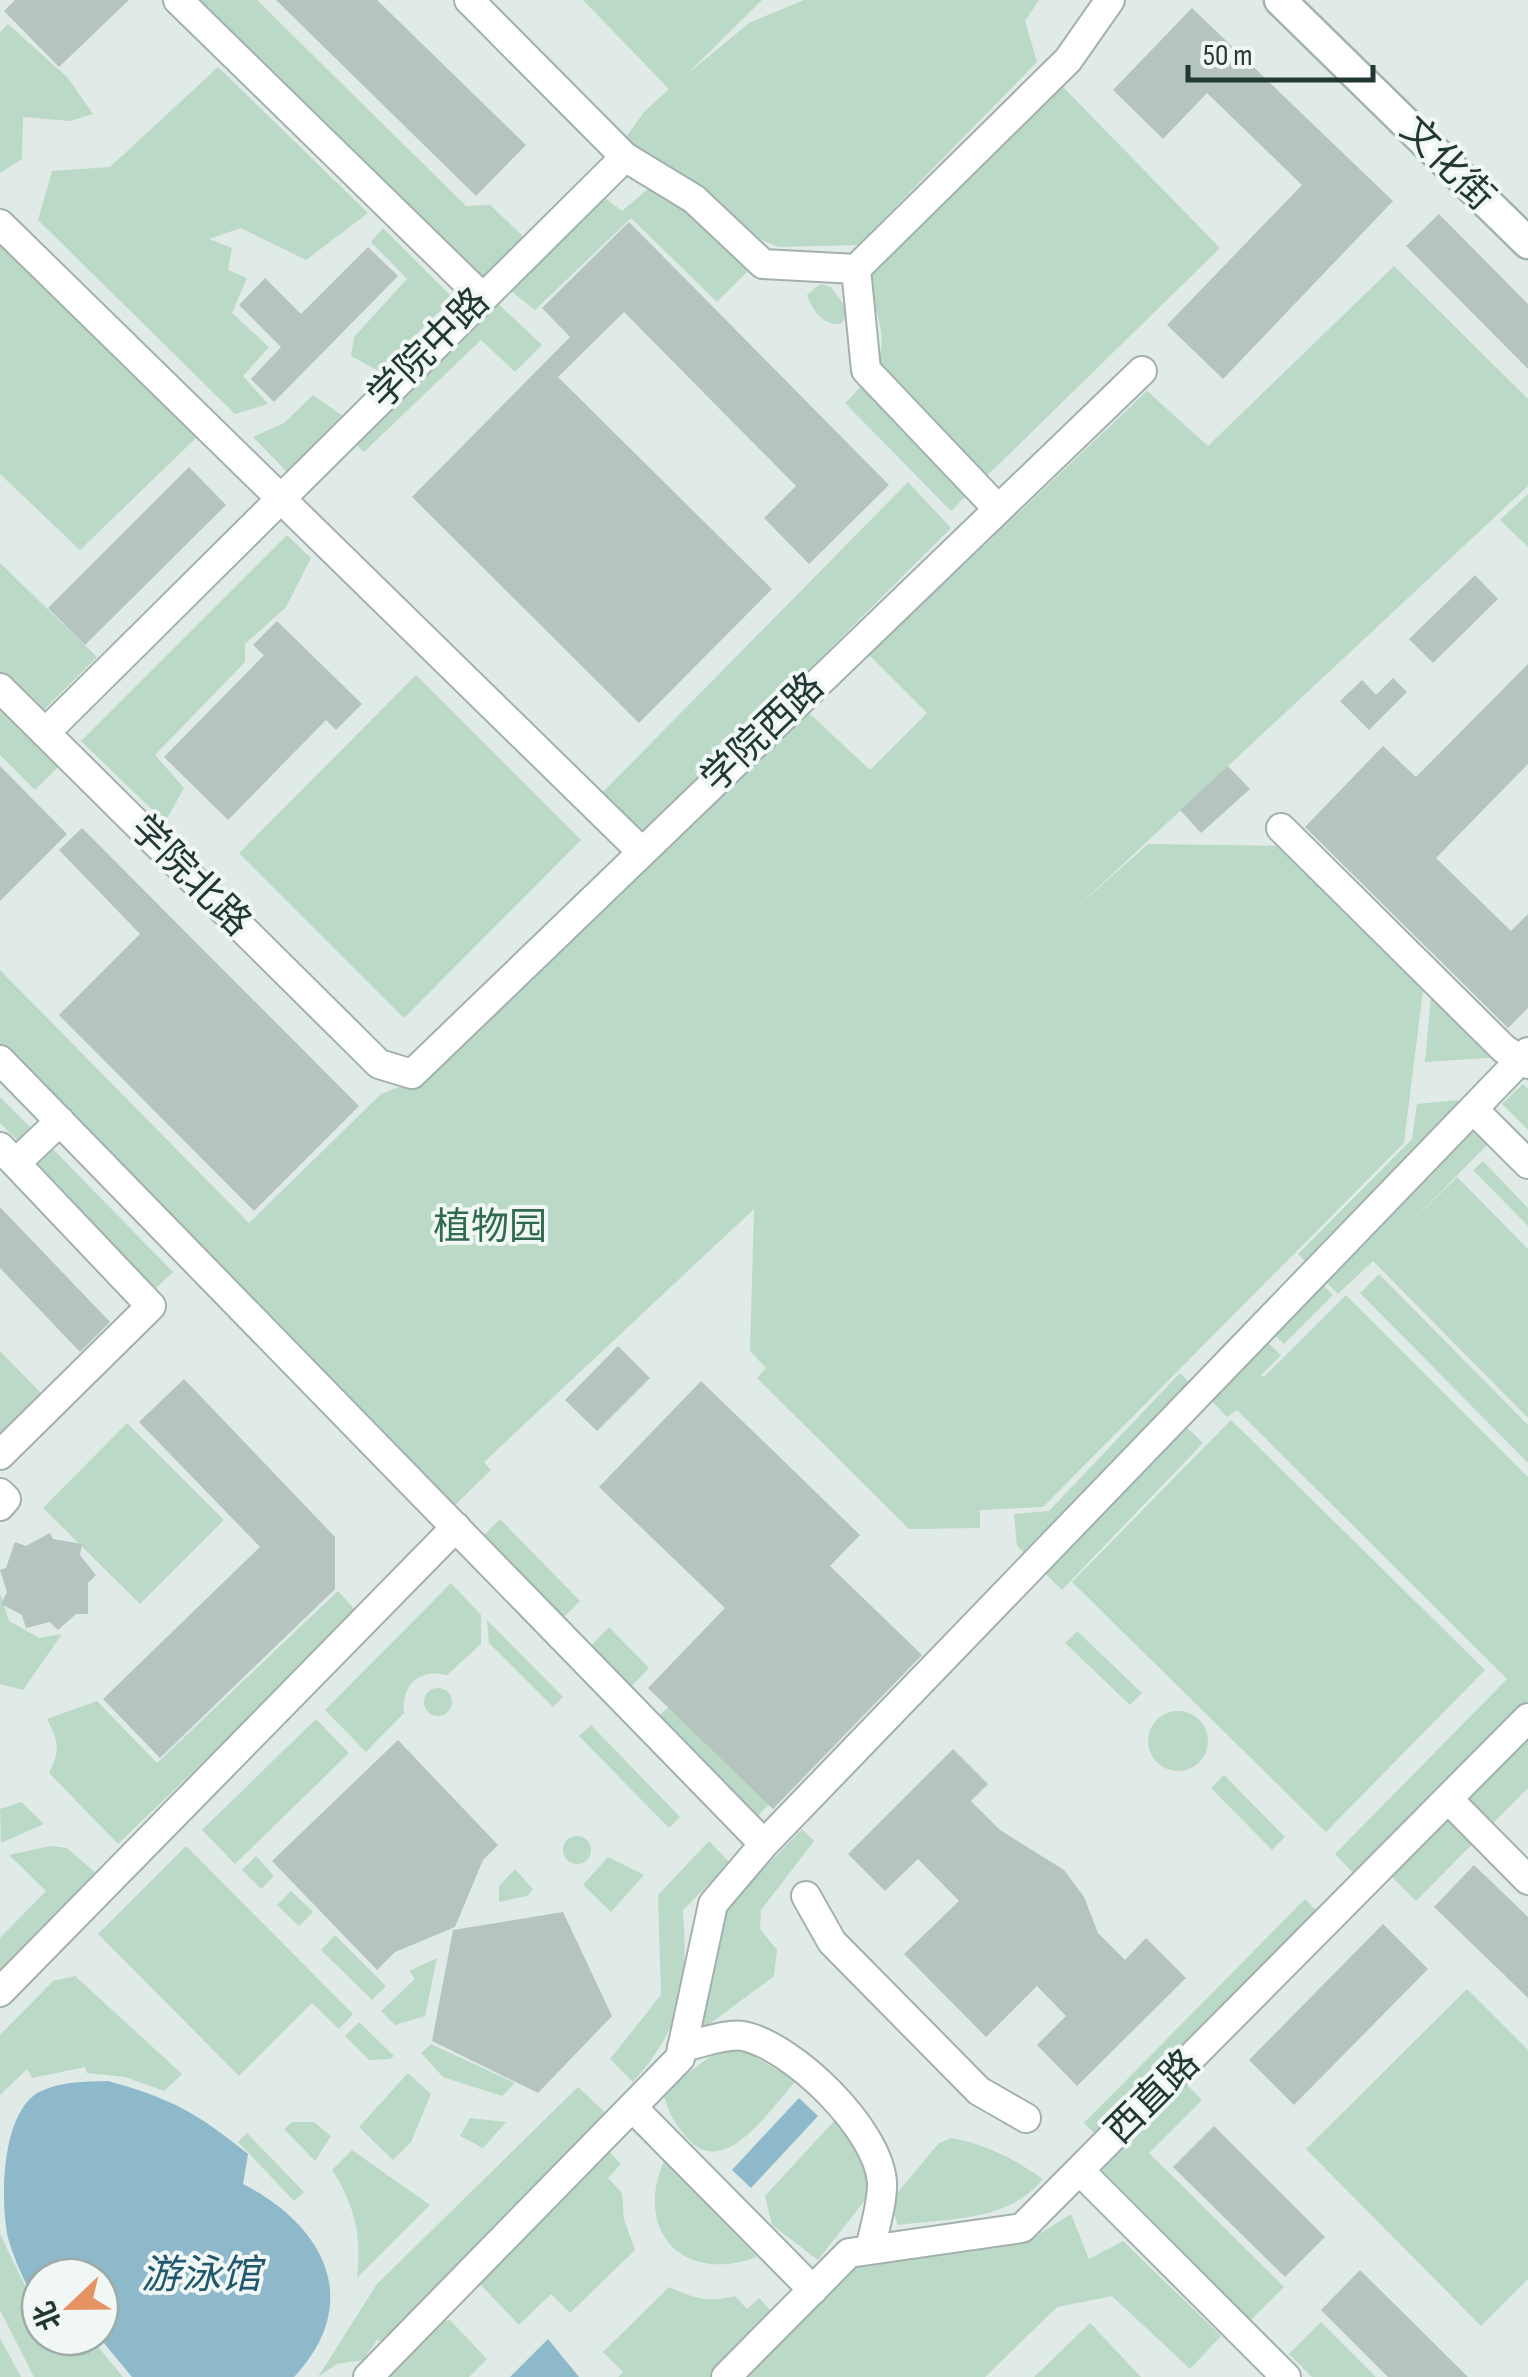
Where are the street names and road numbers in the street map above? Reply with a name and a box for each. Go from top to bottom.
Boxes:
street label: 文化街 [1391,108,1503,220]
street label: 学院中路 [359,279,499,419]
street label: 学院西路 [693,664,833,802]
street label: 学院北路 [120,806,260,946]
street label: 西直路 [1097,2041,1209,2153]

